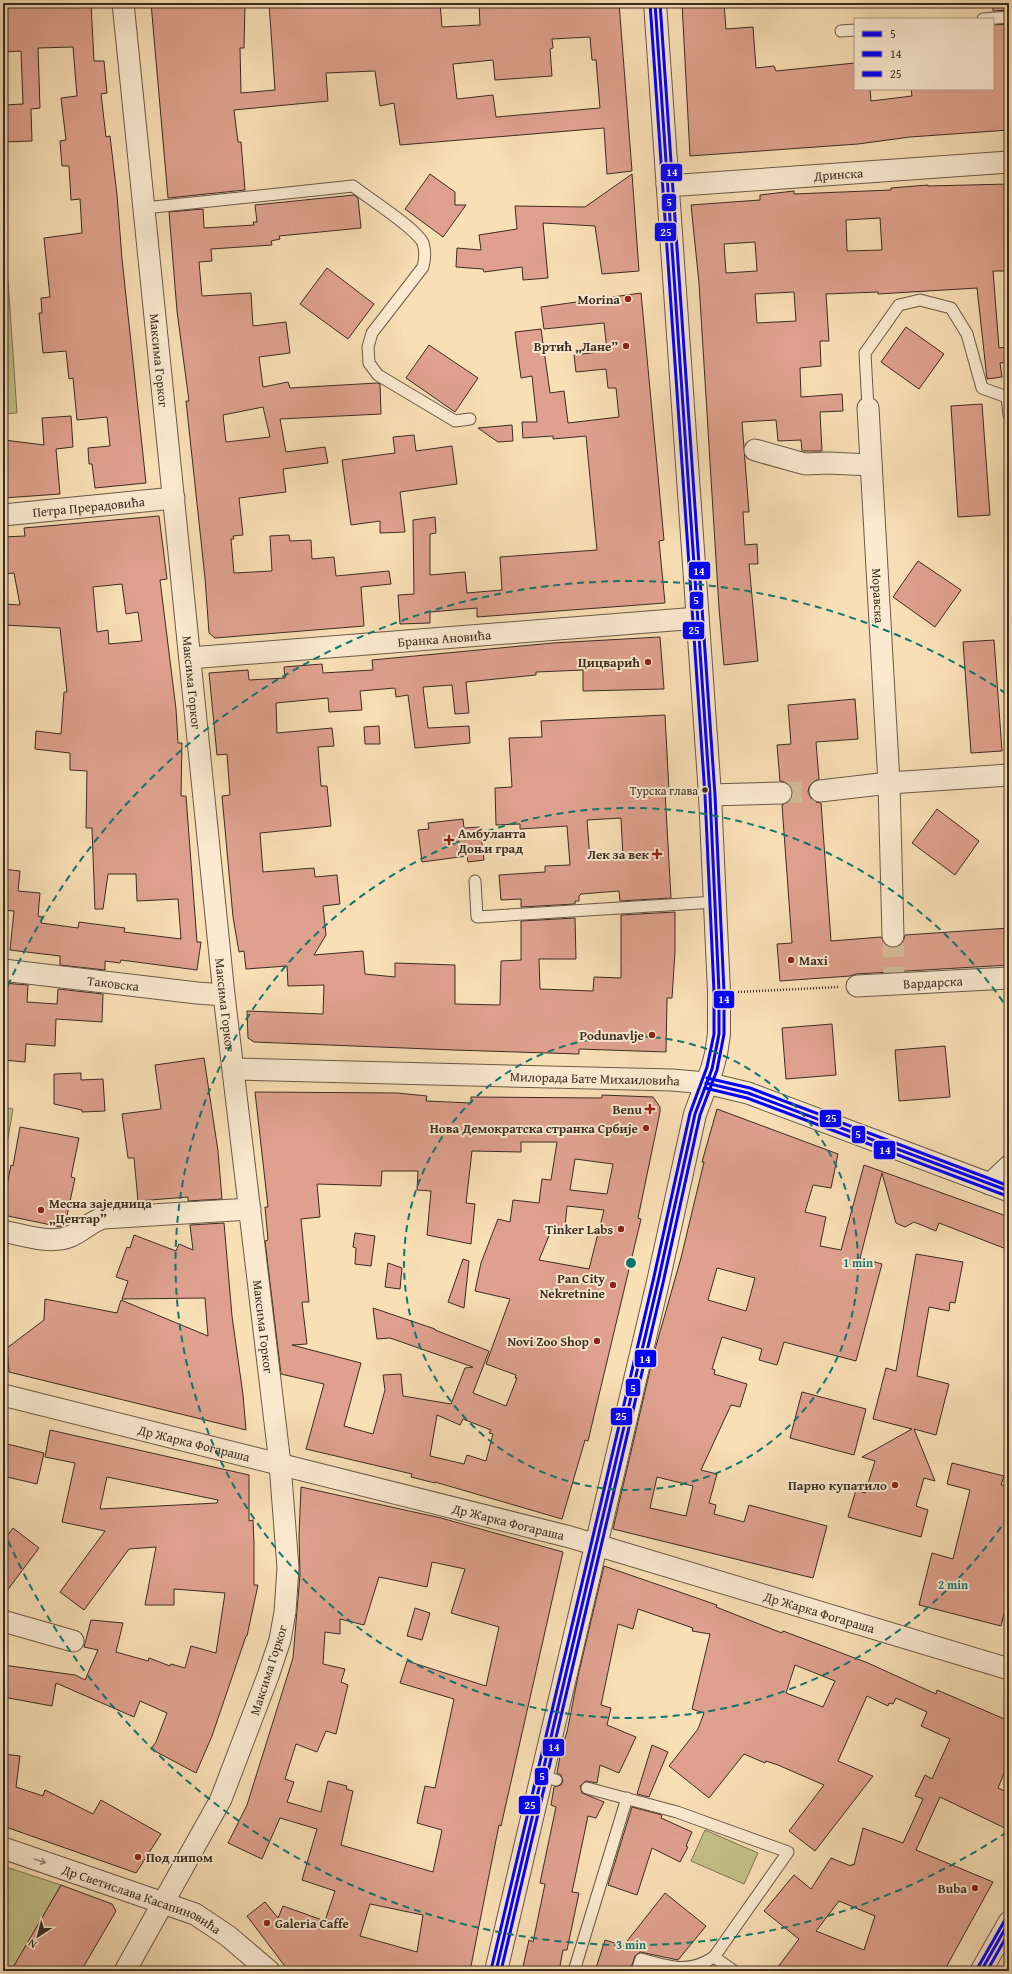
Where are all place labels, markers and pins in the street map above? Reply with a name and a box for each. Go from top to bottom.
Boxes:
place label: Morina [578,290,620,309]
marker: Morina [623,294,633,304]
place label: Вртић „Лане” [534,337,618,356]
marker: Вртић „Лане” [621,341,631,351]
place label: Цицварић [578,653,640,672]
marker: Цицварић [643,657,653,667]
place label: Турска глава [630,782,698,799]
marker: Турска глава [700,785,710,795]
place label: Амбуланта Доњи град [457,824,526,858]
marker: Амбуланта Доњи град [443,834,455,846]
place label: Лек за век [587,845,650,864]
marker: Лек за век [652,849,662,859]
place label: Maxi [799,951,828,970]
marker: Maxi [786,955,796,965]
place label: Podunavlje [580,1026,644,1045]
marker: Podunavlje [647,1030,657,1040]
place label: Benu [612,1100,643,1119]
marker: Benu [645,1104,655,1114]
place label: Нова Демократска странка Србије [430,1119,638,1138]
marker: Нова Демократска странка Србије [641,1123,651,1133]
place label: Месна заједница „Центар” [49,1194,152,1228]
marker: Месна заједница „Центар” [36,1205,46,1215]
place label: Tinker Labs [545,1220,613,1239]
marker: Tinker Labs [616,1224,626,1234]
centre of rings [624,1256,638,1270]
place label: Pan City Nekretnine [540,1269,605,1303]
marker: Pan City Nekretnine [608,1280,618,1290]
place label: Novi Zoo Shop [507,1332,590,1351]
marker: Novi Zoo Shop [592,1336,602,1346]
place label: Парно купатило [788,1476,887,1495]
marker: Парно купатило [890,1480,900,1490]
place label: Под липом [146,1848,213,1867]
marker: Под липом [133,1852,143,1862]
place label: Buba [938,1879,967,1898]
marker: Buba [970,1883,980,1893]
place label: Galeria Caffe [275,1914,349,1933]
marker: Galeria Caffe [262,1918,272,1928]

